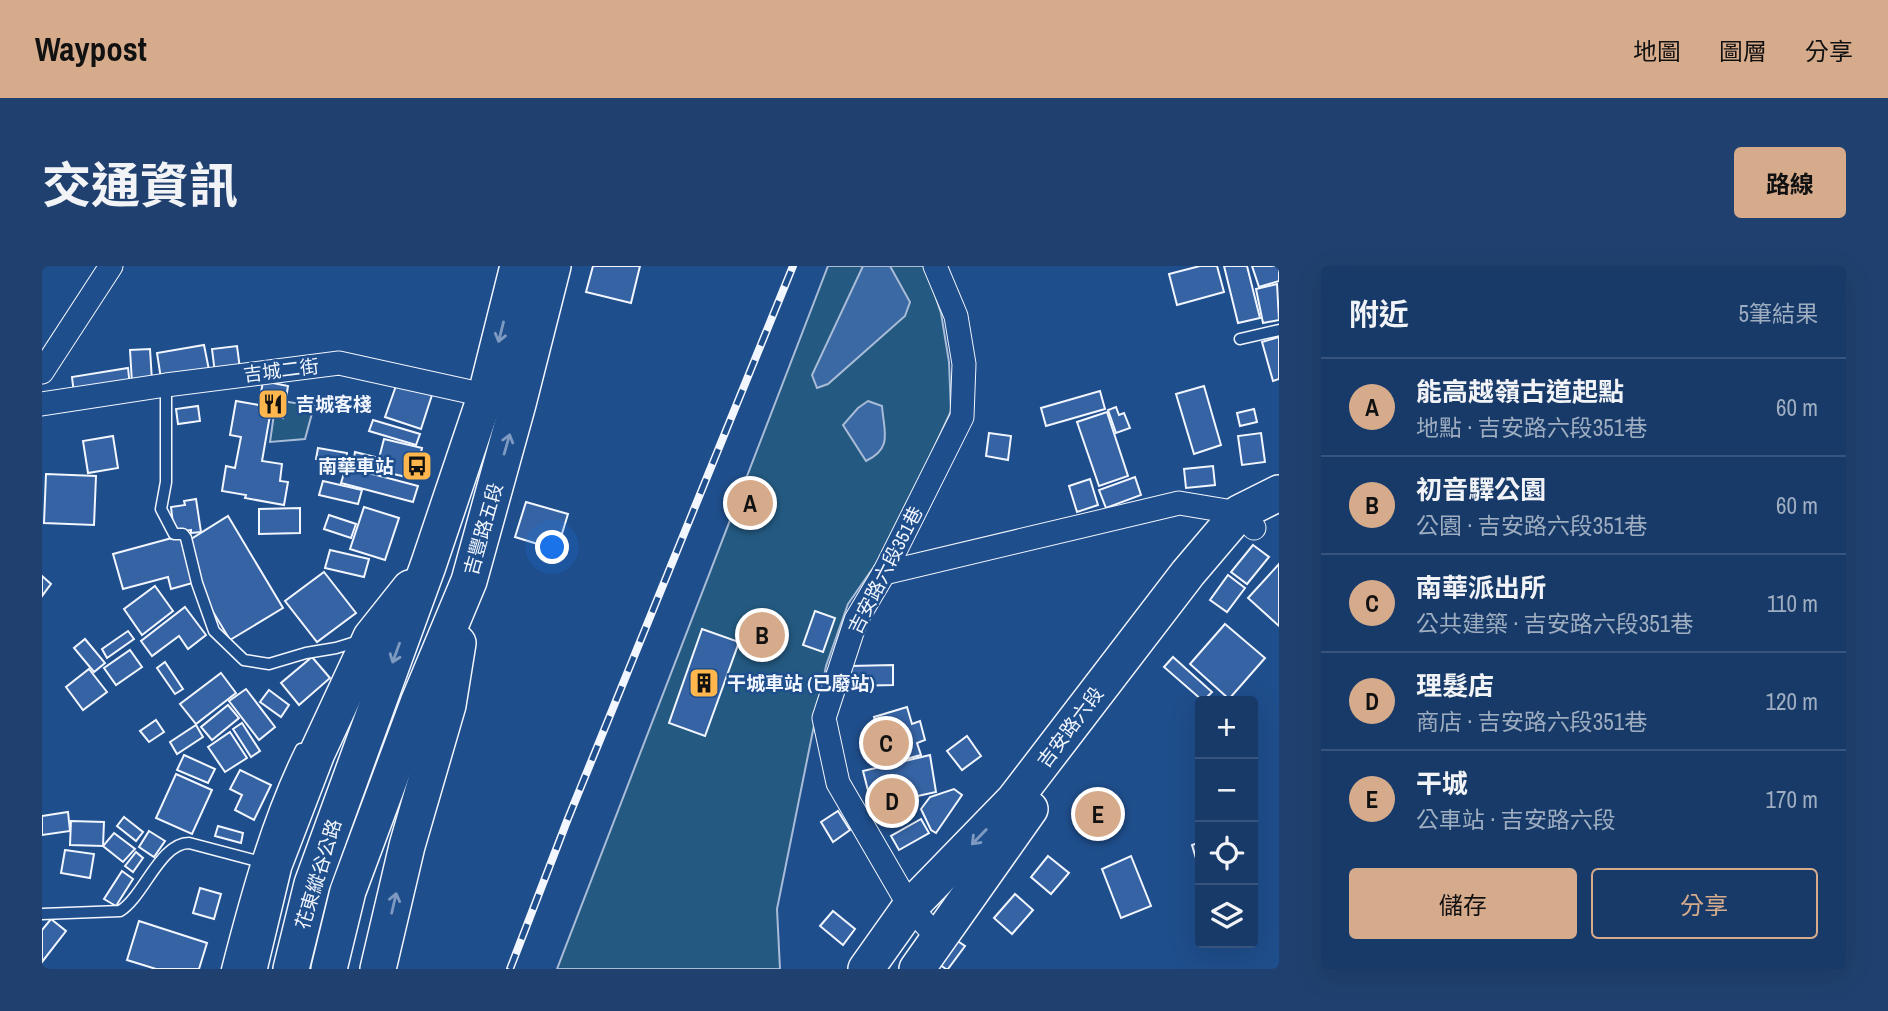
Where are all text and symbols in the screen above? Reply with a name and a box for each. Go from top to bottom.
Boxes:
text: Waypost [35,27,147,71]
text: 地圖 [1633,35,1681,67]
text: 圖層 [1719,35,1767,67]
text: 分享 [1805,35,1853,67]
button: 路線 [1734,147,1846,218]
text: 交通資訊 [42,152,238,218]
text: 附近 [1349,294,1409,334]
text: 5筆結果 [1739,298,1818,329]
one-way arrow [494,320,507,343]
street label: 吉城二街 [242,352,320,388]
text: 能高越嶺古道起點 [1416,374,1624,409]
restaurant icon: 吉城客棧 [256,387,290,421]
place label: 吉城客棧 [296,391,372,417]
text: A [1365,392,1379,423]
text: 60 m [1776,392,1818,423]
text: 地點 · 吉安路六段351巷 [1416,412,1647,443]
one-way arrow [501,434,514,456]
bus stop icon: 南華車站 [400,449,434,483]
place label: 南華車站 [318,453,394,479]
text: 初音驛公園 [1416,472,1546,507]
pin: A [727,477,773,529]
street label: 吉豐路五段 [457,480,509,578]
text: B [1365,490,1379,521]
text: 60 m [1776,490,1818,521]
street label: 吉安路六段351巷 [842,502,928,638]
text: 公園 · 吉安路六段351巷 [1416,510,1647,541]
your location [535,530,569,564]
text: 南華派出所 [1416,570,1546,605]
text: C [1365,588,1379,619]
text: 110 m [1767,588,1818,619]
text: 公共建築 · 吉安路六段351巷 [1416,608,1693,639]
pin: B [739,609,785,661]
one-way arrow [389,642,401,664]
building icon: 干城車站 (已廢站) [687,666,721,700]
text: 理髮店 [1416,668,1494,703]
place label: 干城車站 (已廢站) [727,670,875,696]
street label: 吉安路六段 [1031,681,1109,773]
text: D [1365,686,1379,717]
text: 120 m [1766,686,1818,717]
map controls [1195,696,1258,948]
button: + [1195,696,1258,759]
text: 商店 · 吉安路六段351巷 [1416,706,1647,737]
pin: C [863,717,909,769]
button: − [1195,759,1258,822]
text: 干城 [1416,766,1468,801]
pin: D [869,775,915,827]
text: E [1366,784,1378,815]
text: 170 m [1766,784,1818,815]
pin: E [1075,788,1121,840]
text: 公車站 · 吉安路六段 [1416,804,1616,835]
street label: 花東縱谷公路 [289,816,347,932]
button: locate [1195,822,1258,885]
one-way arrow [970,828,987,845]
button: 儲存 [1349,868,1577,939]
button: 分享 [1591,868,1818,939]
button: layers [1195,885,1258,948]
one-way arrow [388,892,401,914]

